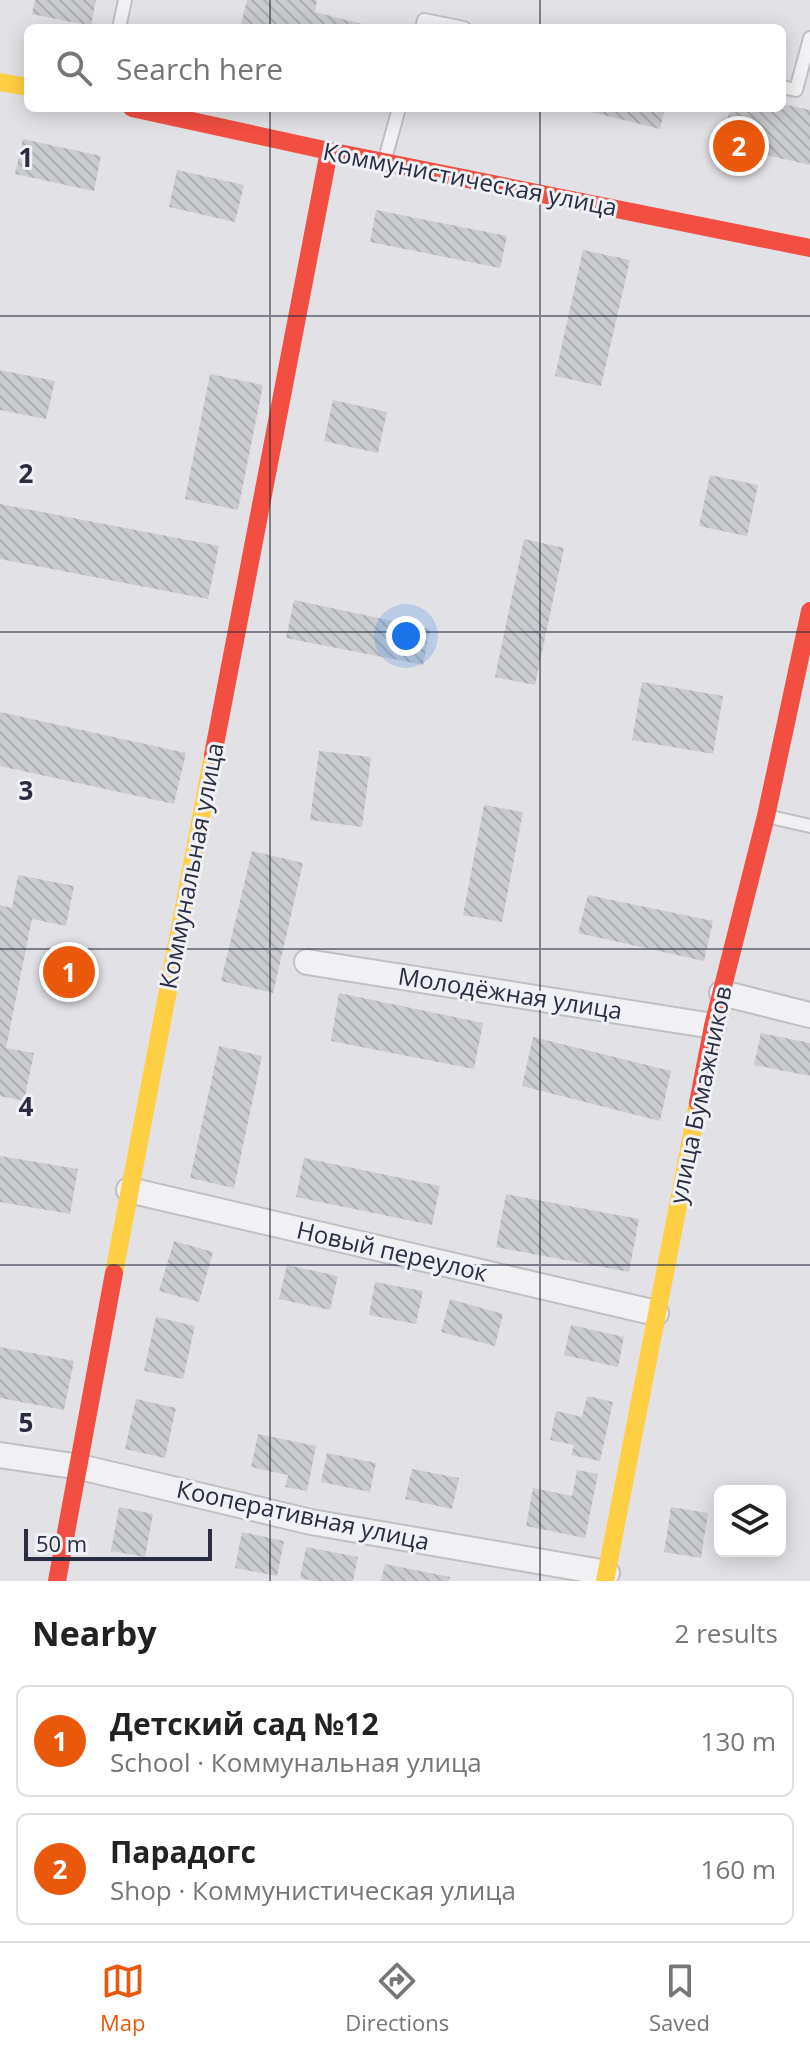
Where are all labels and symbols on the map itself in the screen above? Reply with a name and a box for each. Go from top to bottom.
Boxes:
pin: 2 [713,116,765,176]
street label: Коммунистическая улица [320,134,620,223]
text: 1 [19,139,33,175]
text: 2 [19,455,34,491]
your location [386,616,426,656]
street label: Коммунальная улица [150,740,231,992]
text: 3 [19,772,33,808]
pin: 1 [43,942,95,1002]
street label: Молодёжная улица [396,959,625,1027]
street label: улица Бумажников [660,983,739,1207]
text: 4 [19,1088,34,1124]
street label: Новый переулок [294,1213,492,1289]
text: 5 [19,1404,33,1440]
street label: Кооперативная улица [174,1472,433,1557]
scale bar [24,1525,212,1561]

